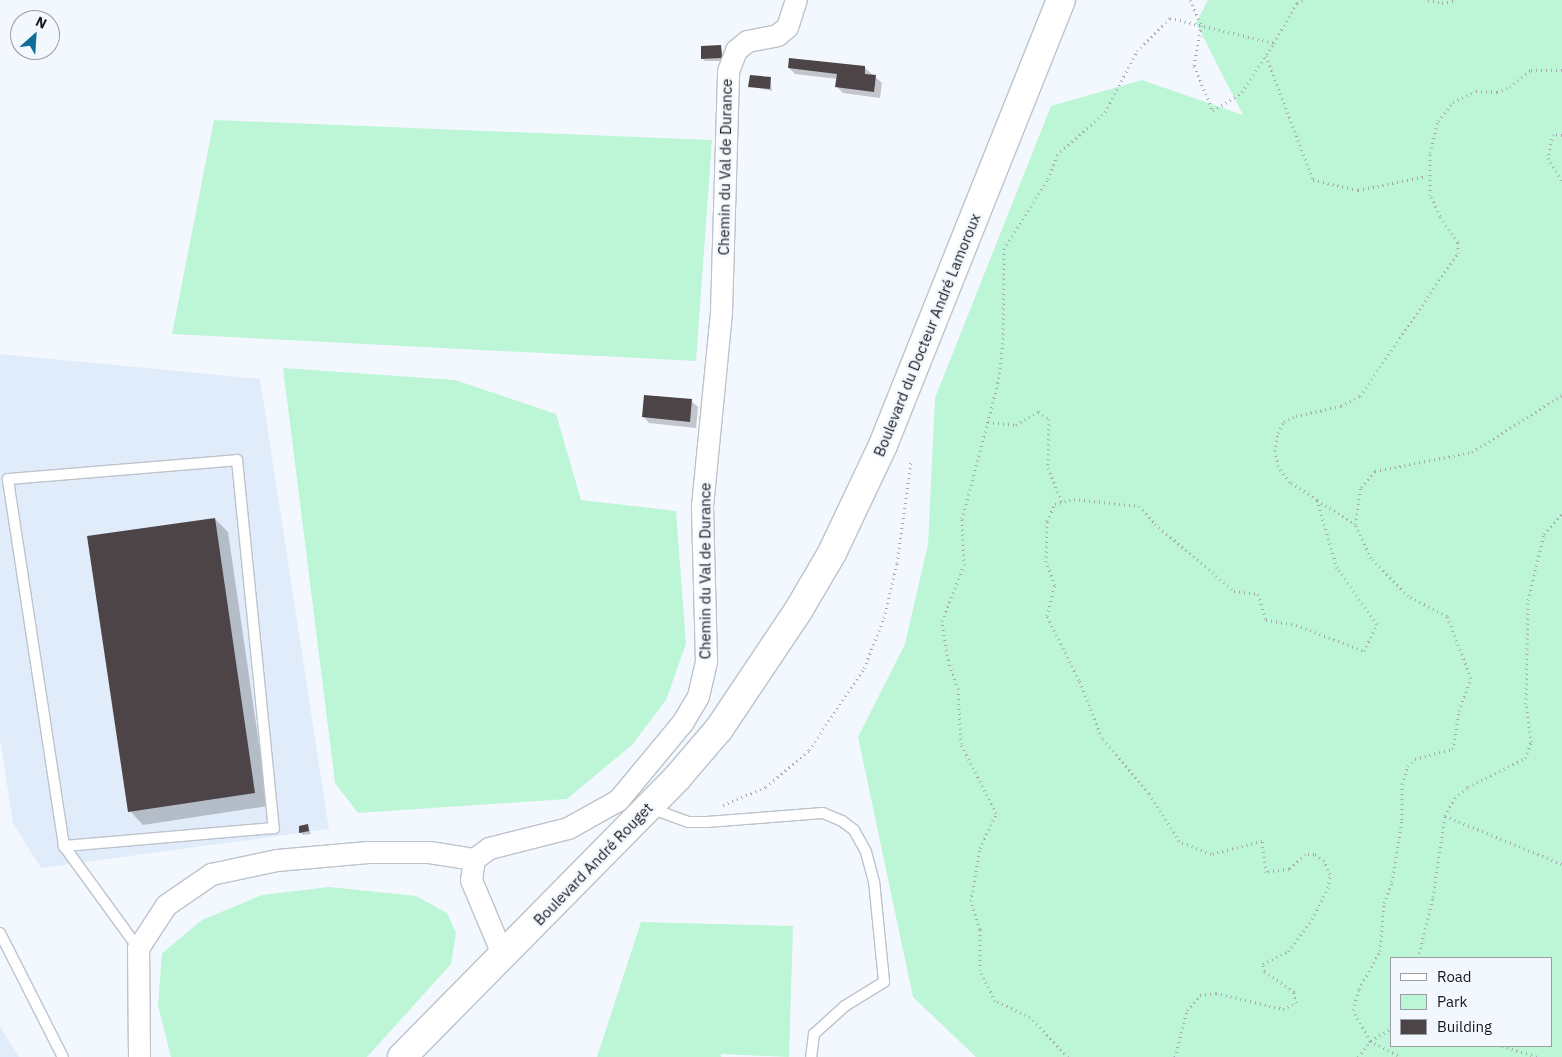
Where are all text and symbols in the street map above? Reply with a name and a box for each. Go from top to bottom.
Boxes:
north arrow [10,10,60,60]
text: N [33,12,50,33]
street label: Chemin du Val de Durance [714,78,736,256]
street label: Boulevard du Docteur André Lamoroux [870,211,984,459]
street label: Chemin du Val de Durance [696,483,714,659]
street label: Boulevard André Rouget [530,799,656,929]
legend [1390,957,1552,1047]
text: Road [1437,967,1472,986]
text: Park [1437,992,1467,1011]
text: Building [1437,1017,1492,1036]

